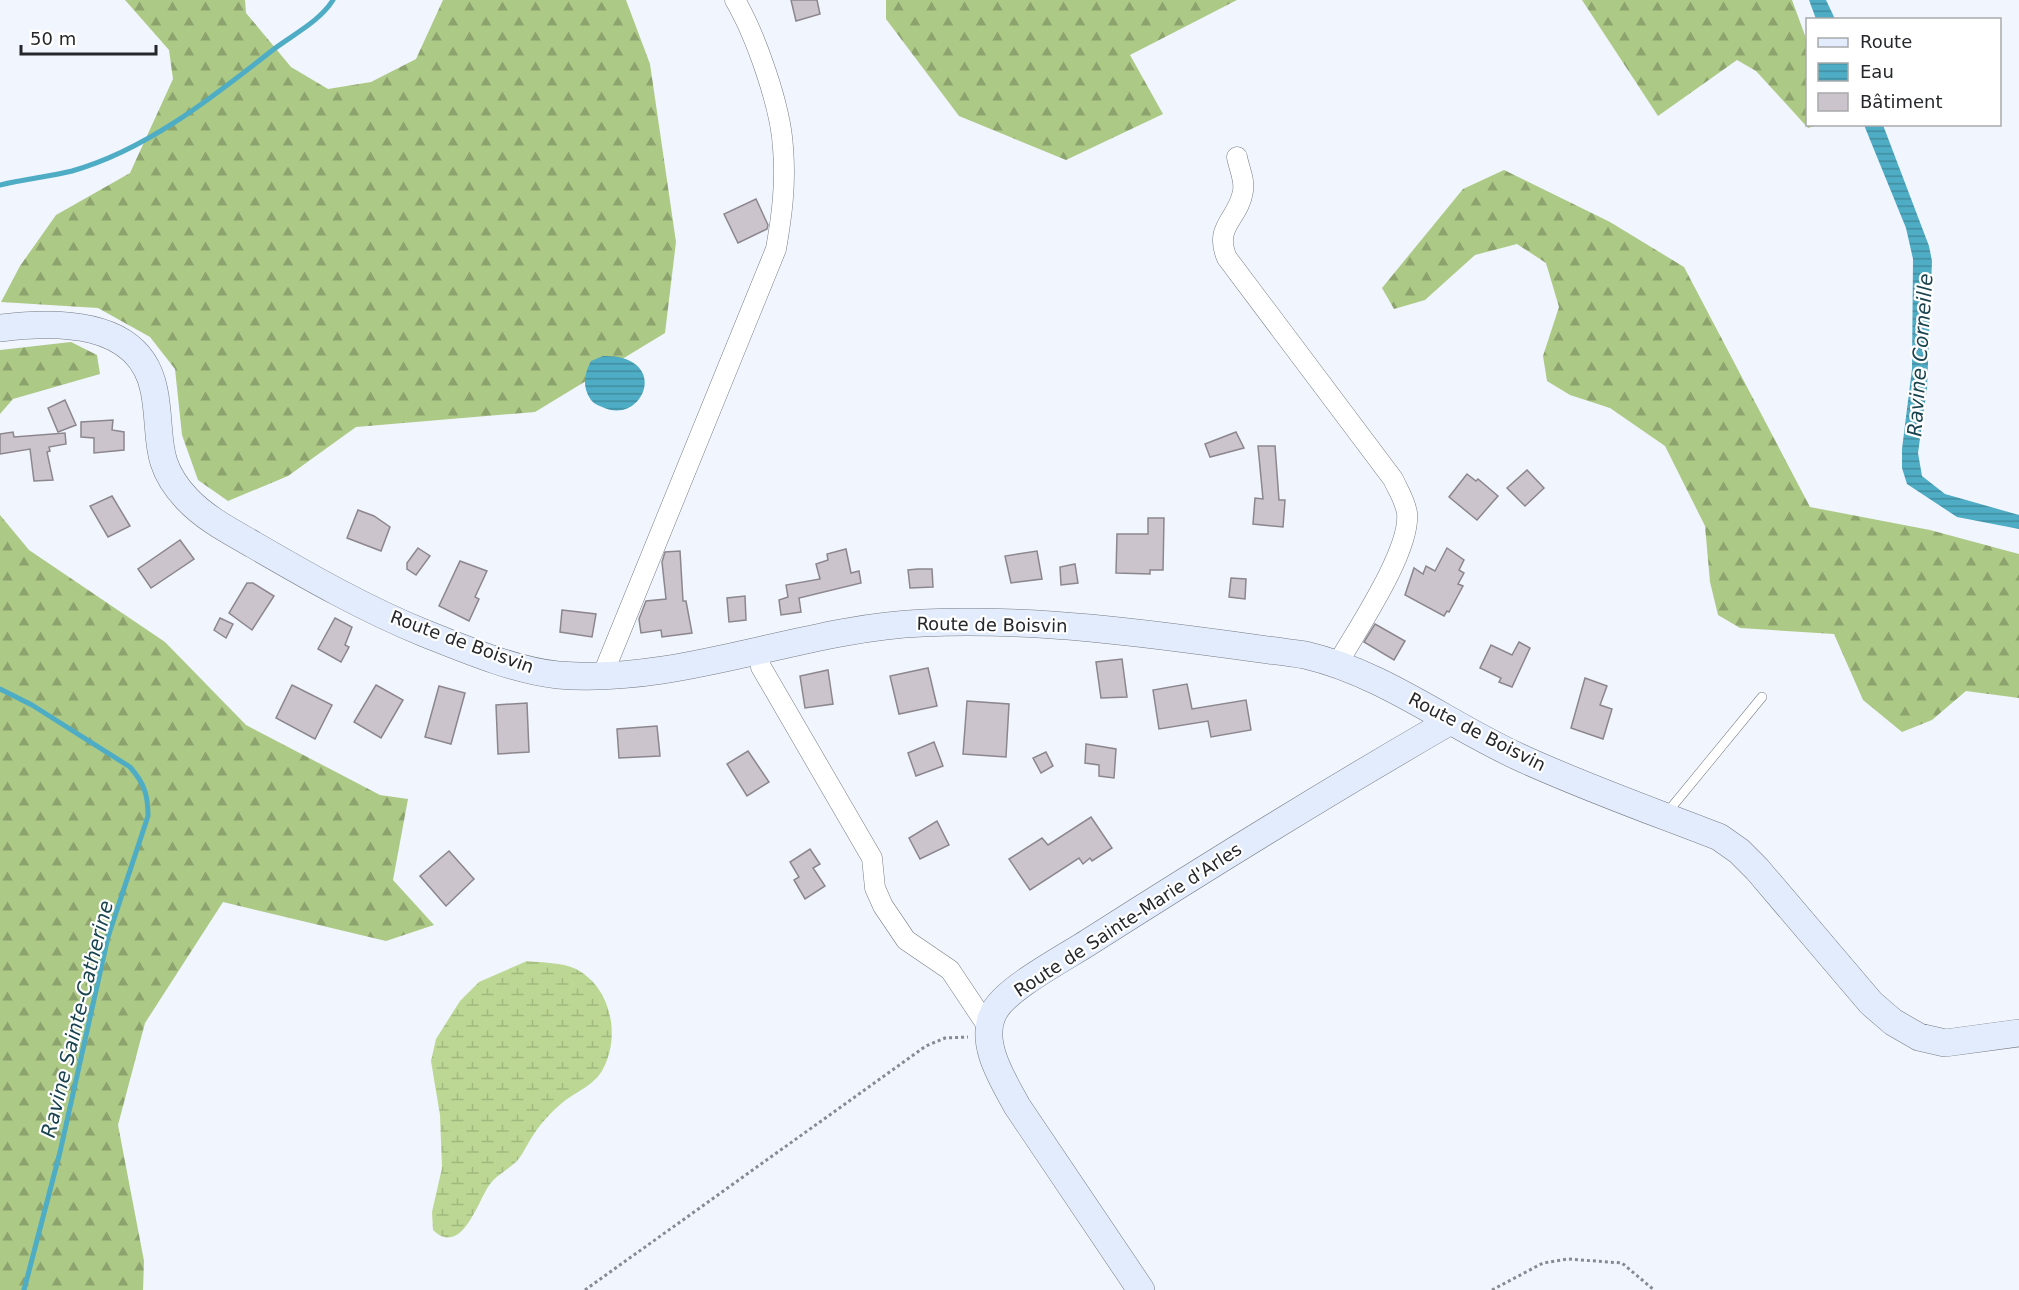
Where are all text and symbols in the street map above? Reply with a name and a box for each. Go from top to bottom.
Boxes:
scale bar [21,18,156,56]
legend [1806,18,2001,126]
text: 50 m [30,28,76,49]
text: Route [1860,31,1912,52]
text: Eau [1860,61,1894,82]
text: Bâtiment [1860,91,1943,112]
water label: Ravine Corneille [1902,273,1938,437]
street label: Route de Boisvin [388,606,537,677]
street label: Route de Boisvin [916,613,1068,636]
street label: Route de Boisvin [1405,688,1549,775]
street label: Route de Sainte-Marie d'Arles [1010,838,1245,1001]
water label: Ravine Sainte-Catherine [36,898,118,1140]

